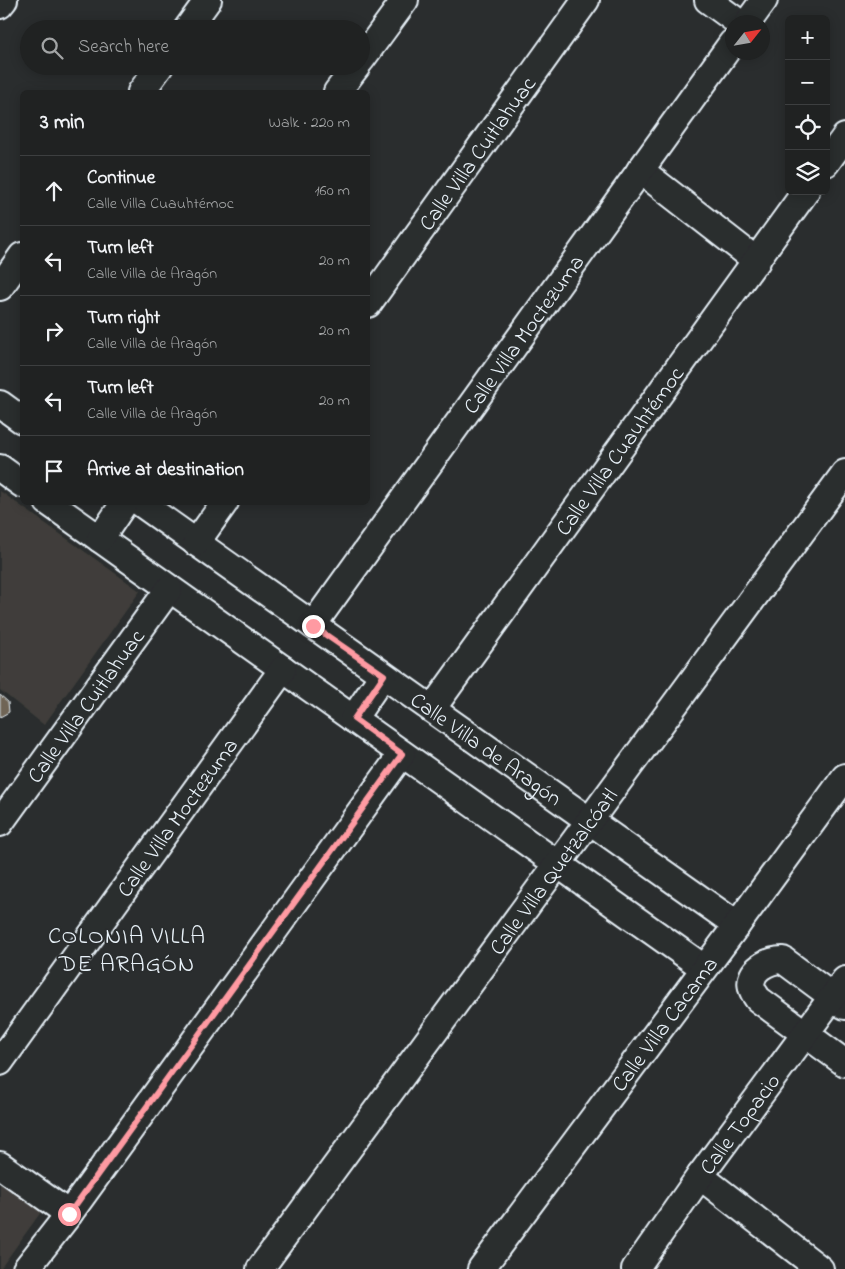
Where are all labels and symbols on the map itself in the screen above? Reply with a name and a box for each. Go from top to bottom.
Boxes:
north arrow [725,15,770,60]
street label: Calle Villa Cuitlahuac [412,71,545,238]
street label: Calle Villa Moctezuma [457,249,594,422]
street label: Calle Villa Cuauhtémoc [549,361,693,543]
route end [302,615,325,638]
street label: Calle Villa Cuitlahuac [21,623,154,791]
street label: Calle Villa de Aragón [403,686,567,815]
street label: Calle Villa Moctezuma [111,732,247,905]
street label: Calle Villa Quetzalcóatl [483,783,627,963]
district label: COLONIA VILLA DE ARAGÓN [48,920,206,983]
street label: Calle Villa Cacama [605,951,727,1100]
street label: Calle Topacio [693,1068,790,1182]
route start [58,1203,81,1226]

